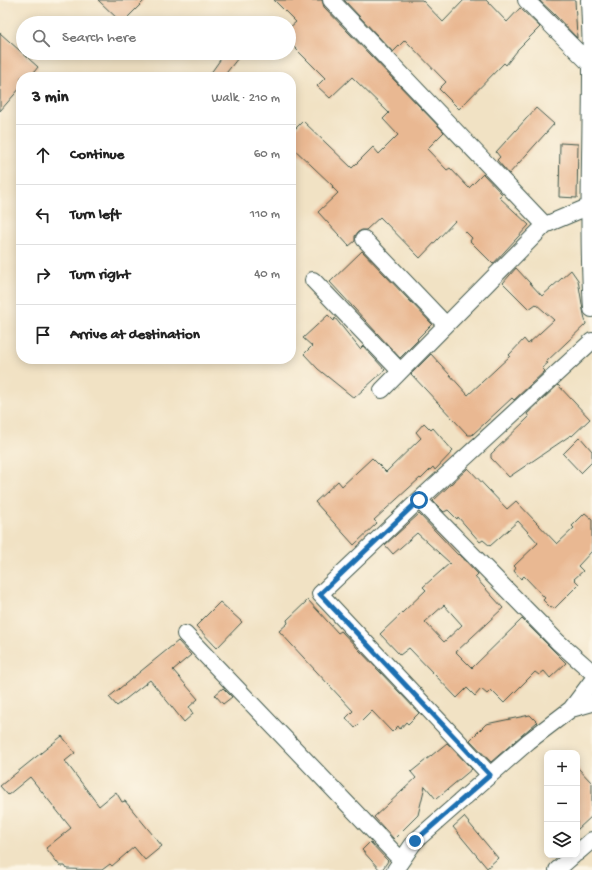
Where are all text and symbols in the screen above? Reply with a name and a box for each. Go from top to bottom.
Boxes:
search box [16,16,296,60]
icon: search [30,27,52,49]
text: Search here [62,29,136,47]
text: 3 min [32,88,69,108]
text: Walk · 210 m [212,91,280,106]
icon: ahead [32,144,54,166]
text: Continue [70,146,124,164]
text: 60 m [254,147,280,162]
icon: left [32,204,54,226]
text: Turn left [70,206,121,224]
text: 110 m [250,207,280,222]
icon: right [32,264,54,286]
text: Turn right [70,266,130,284]
text: 40 m [254,267,280,282]
icon: arrive [32,324,54,346]
text: Arrive at destination [70,326,200,344]
route start [410,491,428,509]
map controls [544,750,580,858]
button: + [544,750,580,786]
button: − [544,786,580,822]
button: layers [544,822,580,858]
route end [406,832,424,850]

